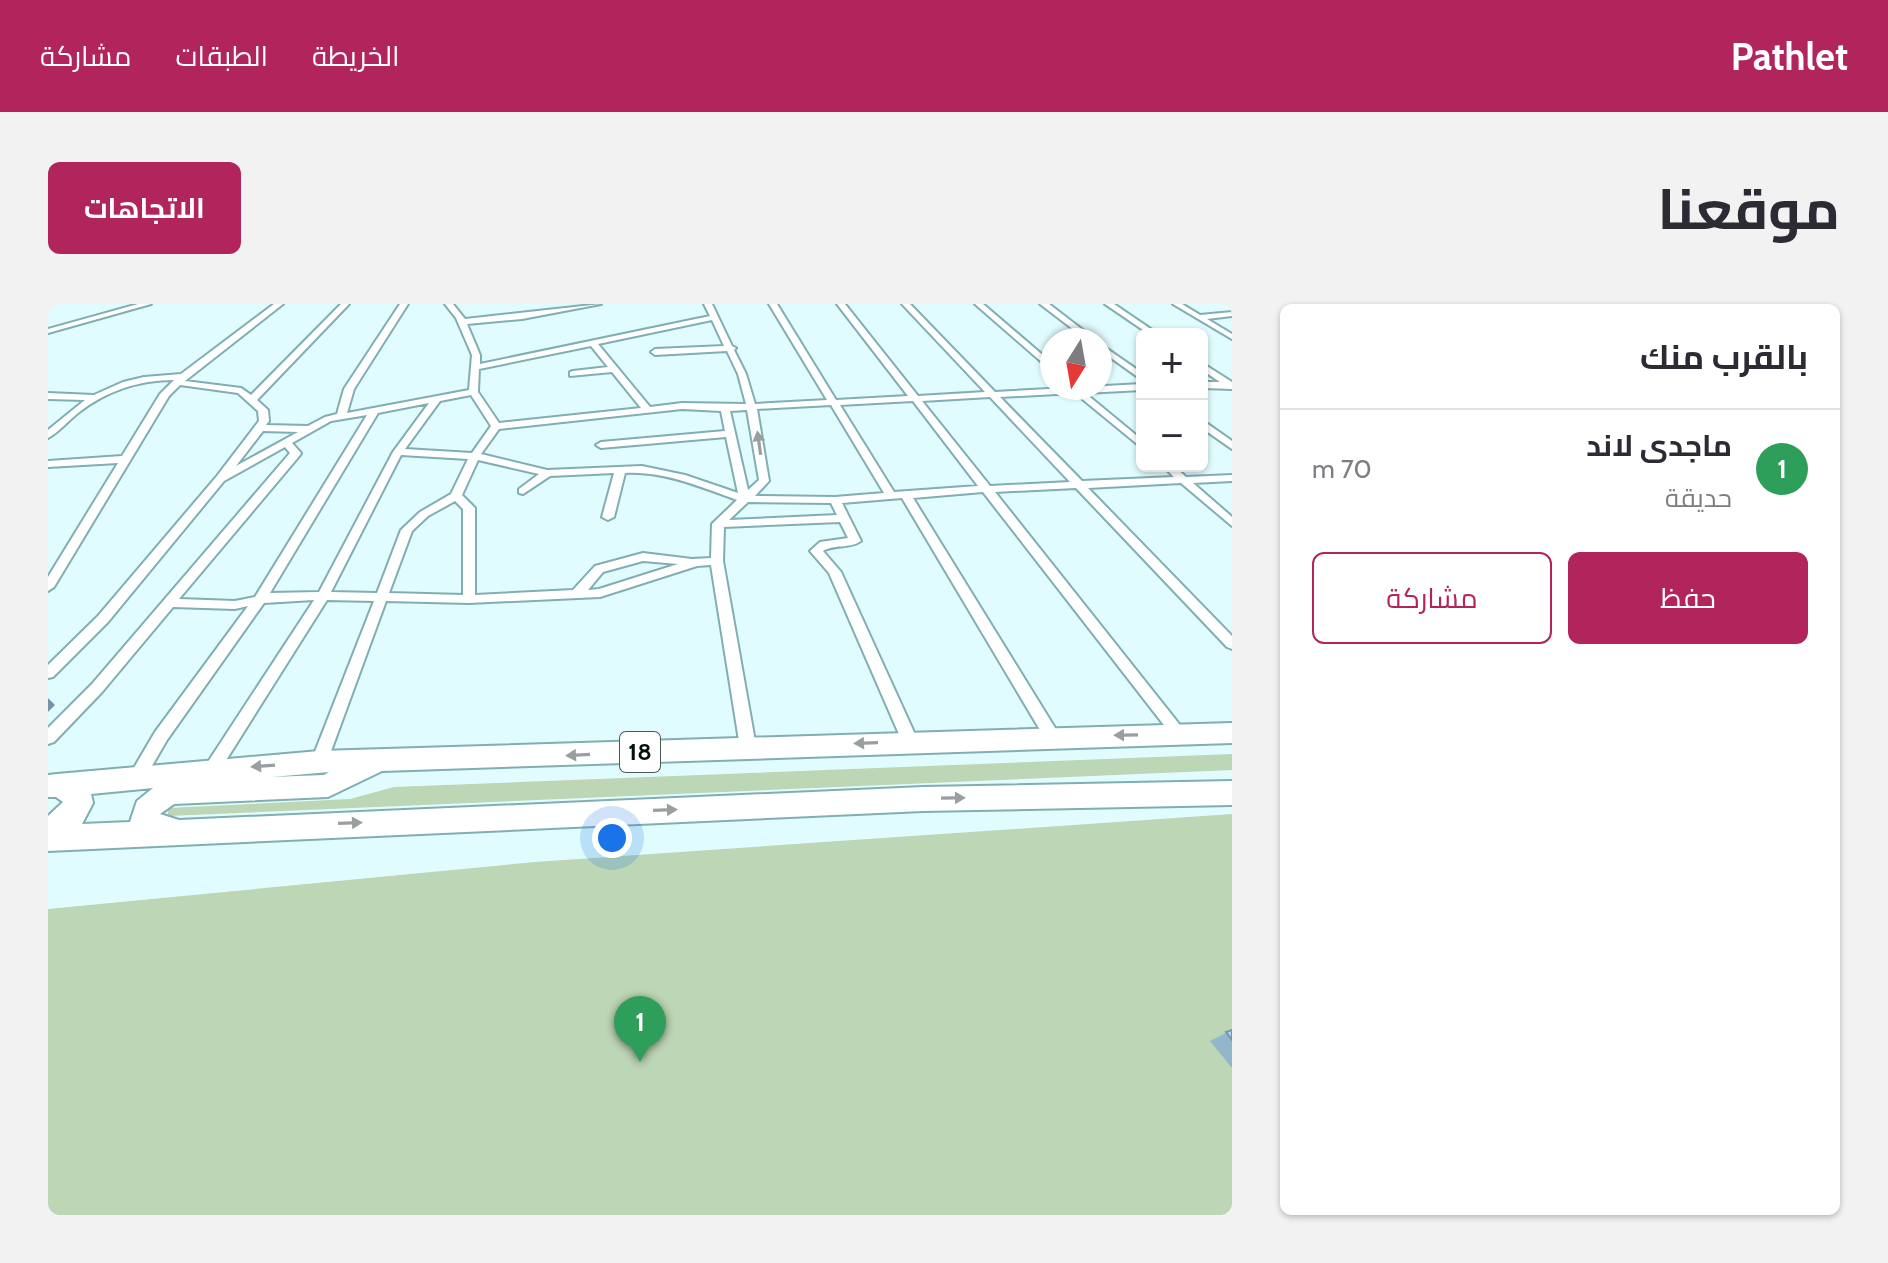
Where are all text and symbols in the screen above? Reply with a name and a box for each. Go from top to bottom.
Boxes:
text: Pathlet [1731,33,1848,80]
text: مشاركة [40,39,131,73]
text: الطبقات [175,39,268,73]
text: الخريطة [312,39,399,73]
button: الاتجاهات [48,162,241,254]
text: موقعنا [1657,175,1840,243]
north arrow [1040,328,1112,400]
map controls [1136,328,1208,472]
button: + [1136,328,1208,400]
text: بالقرب منك [1640,336,1808,378]
button: − [1136,400,1208,472]
text: ماجدی لاند [1586,427,1732,464]
one-way arrow [752,430,765,455]
text: 70 m [1312,453,1372,485]
text: 1 [1777,453,1787,485]
text: حديقة [1665,482,1732,514]
button: مشاركة [1312,552,1552,644]
button: حفظ [1568,552,1808,644]
one-way arrow [1113,729,1138,741]
road number: 18 [620,732,660,772]
one-way arrow [853,736,878,749]
one-way arrow [565,749,590,762]
one-way arrow [250,760,275,773]
one-way arrow [941,792,966,804]
one-way arrow [653,803,678,816]
one-way arrow [338,816,363,829]
your location [592,818,632,858]
pin: 1 [614,996,666,1062]

